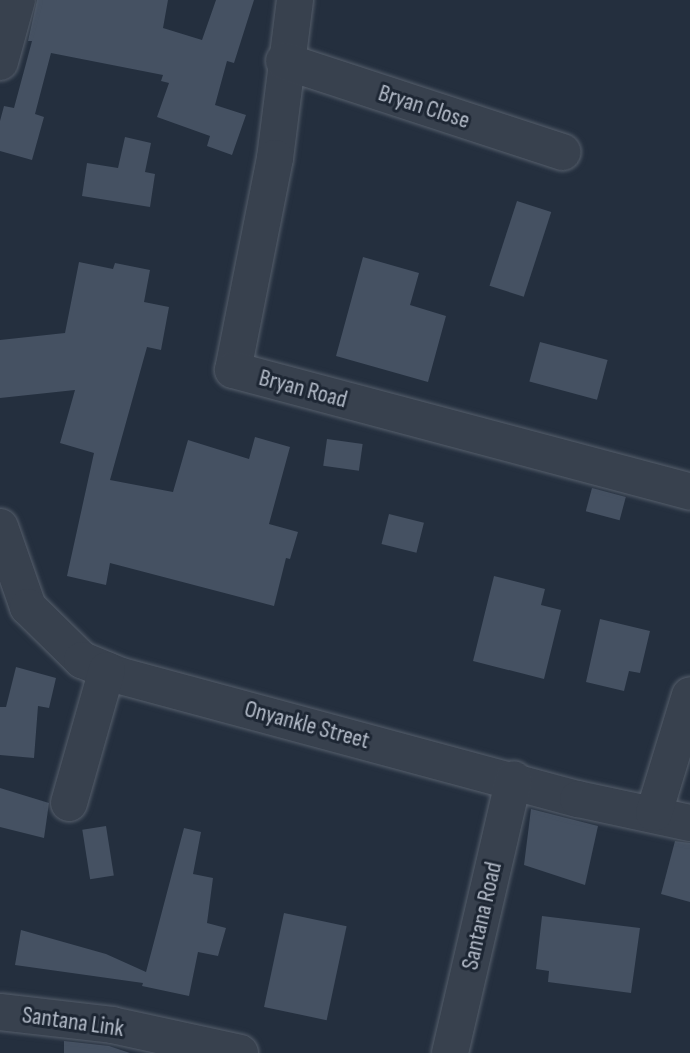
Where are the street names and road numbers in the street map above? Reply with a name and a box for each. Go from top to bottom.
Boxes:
street label: Bryan Close [375,79,473,135]
street label: Bryan Road [256,363,350,415]
street label: Onyankle Street [241,695,373,755]
street label: Santana Road [456,859,508,973]
street label: Santana Link [20,1001,126,1043]

